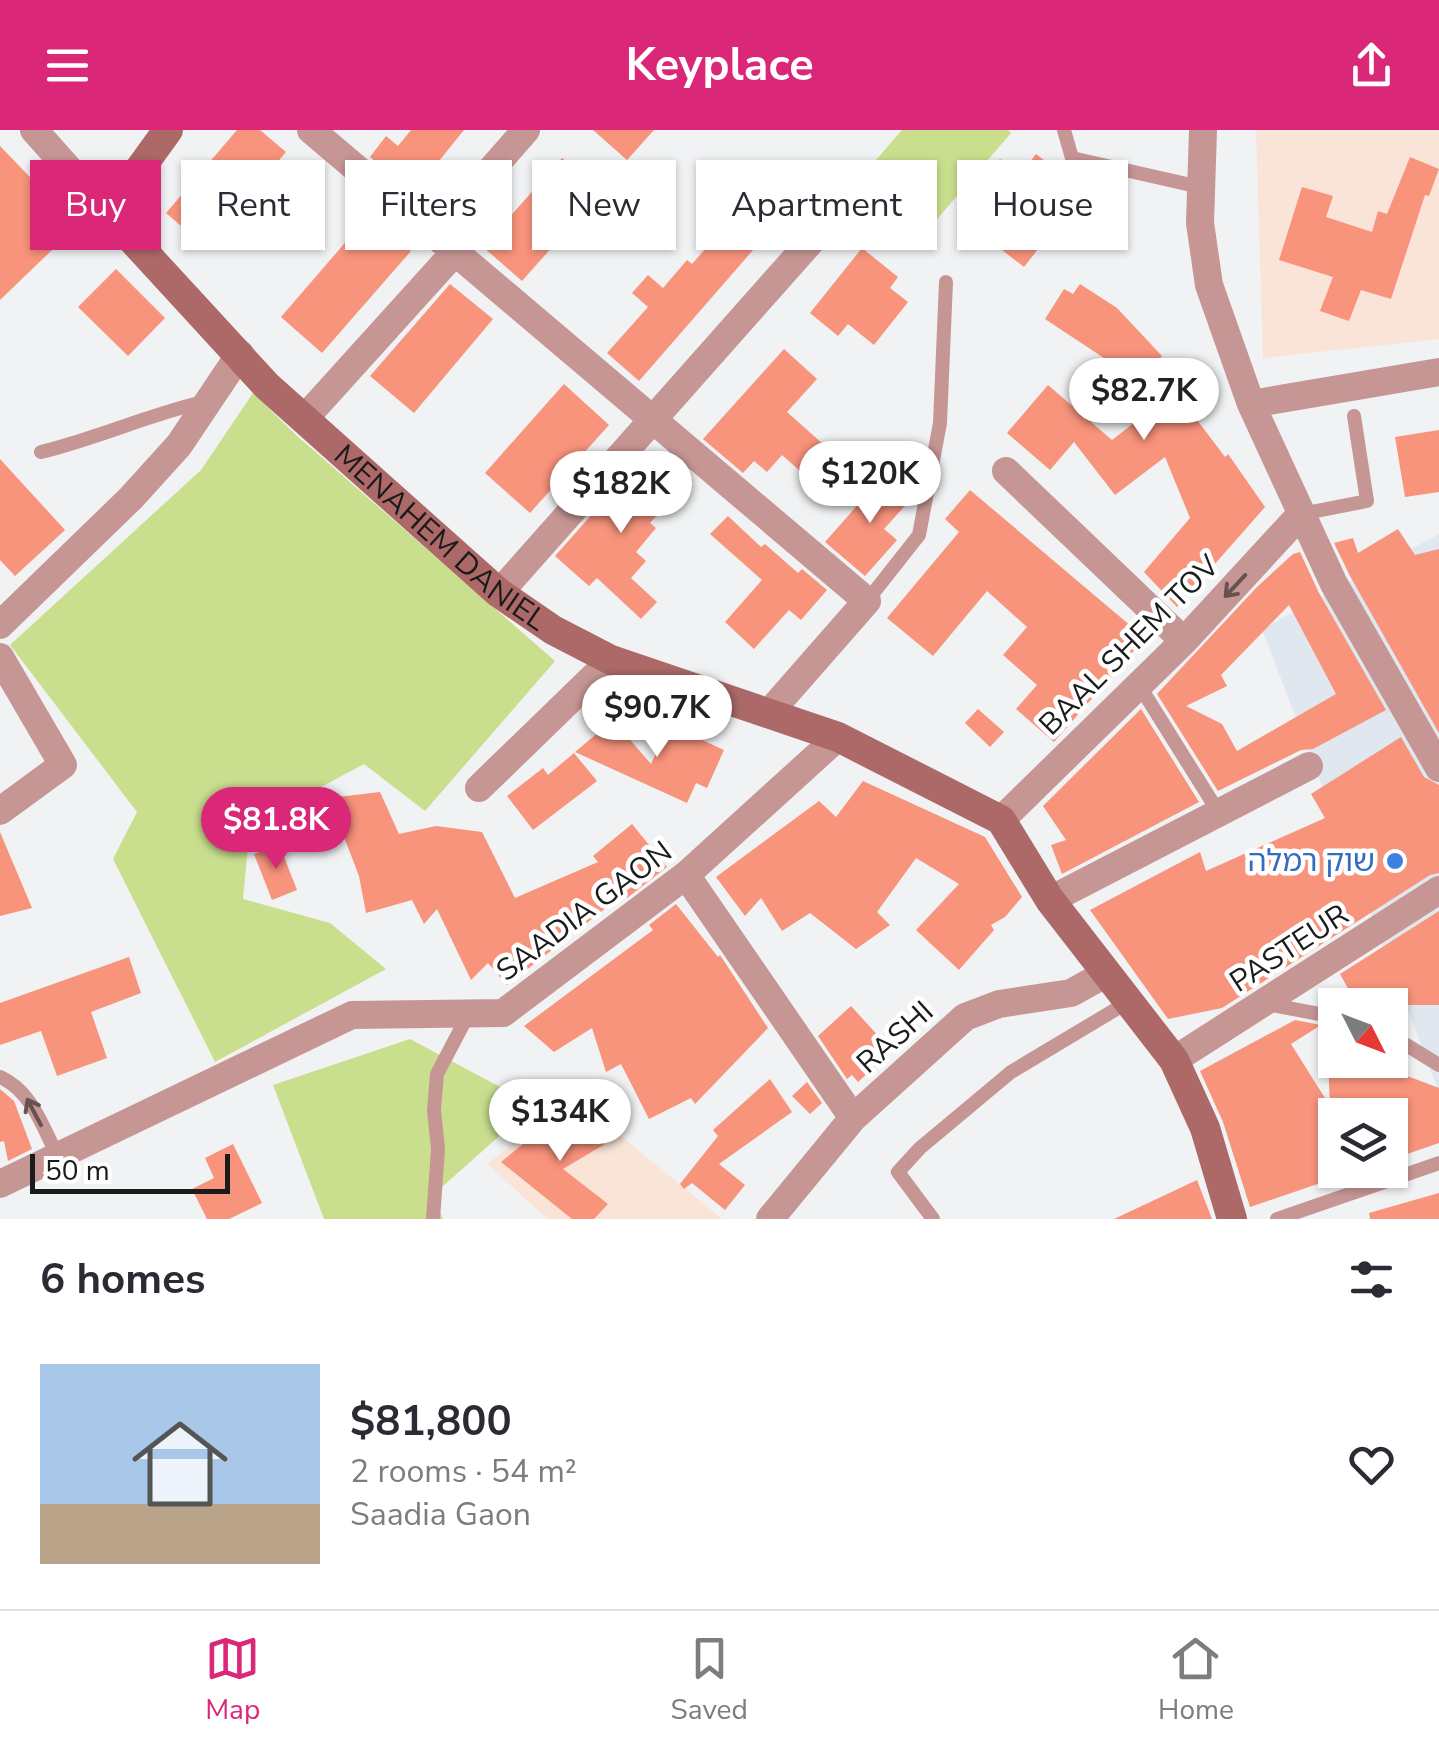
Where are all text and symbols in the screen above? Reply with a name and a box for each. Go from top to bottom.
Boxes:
text: Keyplace [625,35,814,96]
icon: menu [40,38,95,93]
icon: share [1344,38,1399,93]
chip: Buy [30,160,161,250]
chip: Rent [181,160,325,250]
chip: Filters [345,160,512,250]
chip: New [532,160,676,250]
chip: Apartment [696,160,937,250]
chip: House [957,160,1128,250]
pin: $82.7K [1063,358,1225,443]
text: $82.7K [1091,369,1197,412]
street label: MENAHEM DANIEL [325,435,555,641]
pin: $120K [800,441,940,526]
pin: $182K [551,451,691,536]
text: $120K [821,452,919,495]
text: $182K [572,462,670,505]
street label: BAAL SHEM TOV [1030,546,1229,745]
one-way arrow [1223,573,1247,597]
pin: $90.7K [576,675,738,760]
text: $90.7K [604,686,710,729]
pin: $81.8K [195,787,357,872]
text: $81.8K [223,798,329,841]
street label: SAADIA GAON [488,832,681,991]
place label: שוק רמלה [1248,841,1375,882]
marker: שוק רמלה [1384,850,1406,872]
street label: PASTEUR [1222,895,1357,1002]
north arrow [1318,988,1408,1078]
map controls [1318,988,1408,1188]
street label: RASHI [848,992,943,1083]
pin: $134K [490,1079,630,1164]
text: $134K [511,1090,609,1133]
one-way arrow [24,1097,44,1127]
button: layers [1318,1098,1408,1188]
scale bar [30,1149,230,1194]
text: 50 m [45,1152,110,1190]
text: 6 homes [40,1251,205,1308]
icon: filters [1344,1252,1399,1307]
text: $81,800 [350,1393,512,1450]
icon: home [120,1404,240,1524]
icon: heart [1344,1437,1399,1492]
text: 2 rooms · 54 m² [350,1450,577,1493]
text: Saadia Gaon [350,1493,531,1536]
tab: Map [205,1631,260,1729]
tab: Saved [670,1631,748,1729]
tab: Home [1158,1631,1234,1729]

